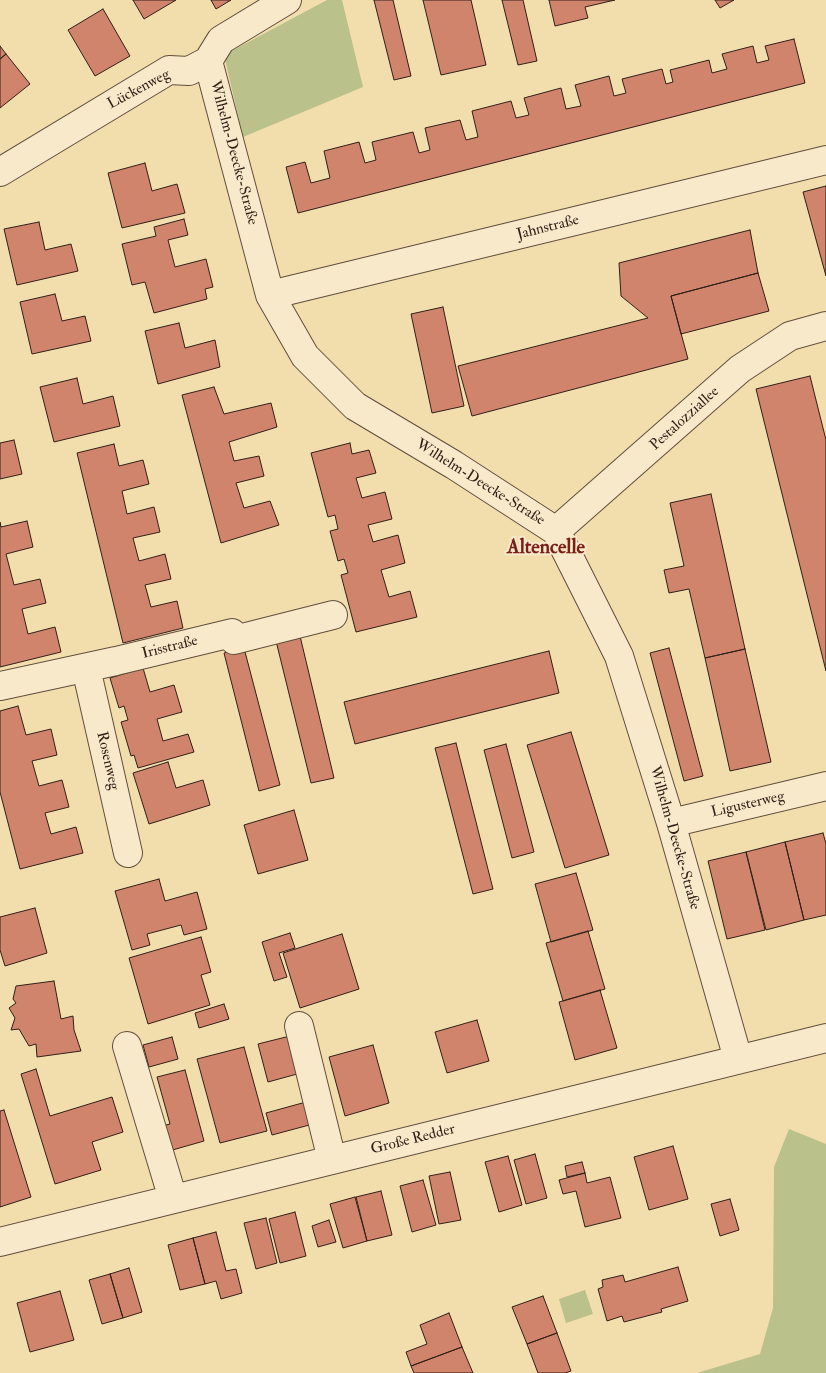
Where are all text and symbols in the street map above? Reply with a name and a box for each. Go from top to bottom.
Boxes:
street label: Lückenweg [105,66,173,114]
street label: Wilhelm-Deecke-Straße [205,79,261,227]
street label: Jahnstraße [515,212,581,244]
street label: Pestalozziallee [647,383,723,455]
street label: Wilhelm-Deecke-Straße [412,436,548,530]
district label: Altencelle [507,537,585,561]
street label: Irisstraße [140,632,200,664]
street label: Rosenweg [92,730,122,792]
street label: Wilhelm-Deecke-Straße [645,764,703,912]
street label: Ligusterweg [710,788,786,822]
street label: Große Redder [369,1121,457,1159]

